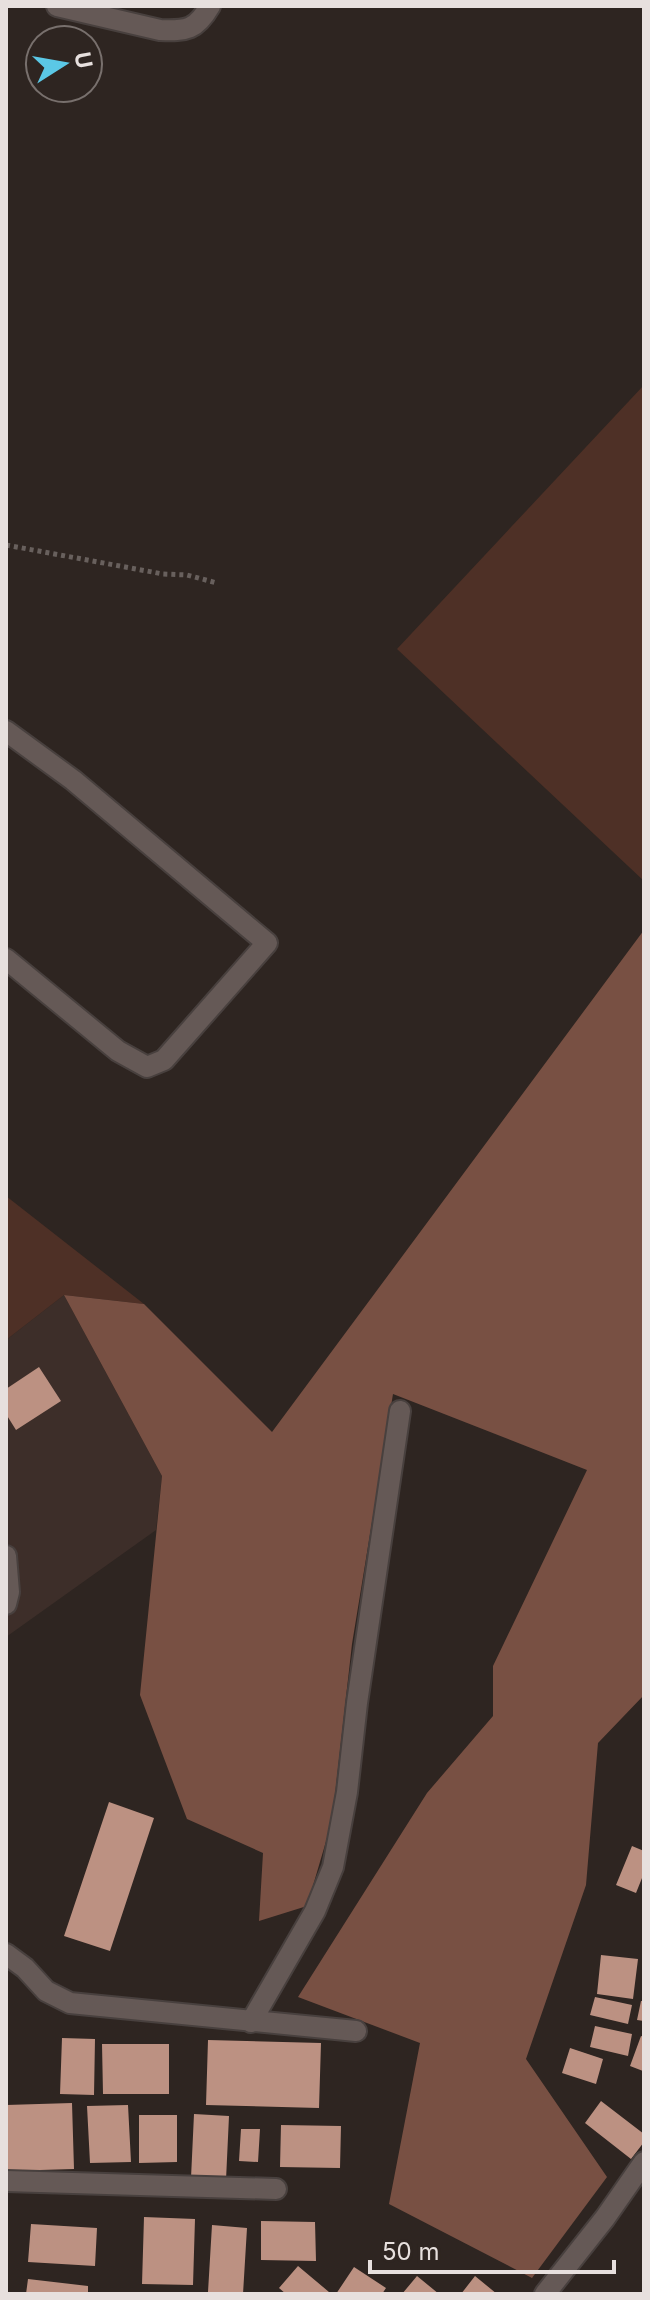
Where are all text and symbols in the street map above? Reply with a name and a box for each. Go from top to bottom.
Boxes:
north arrow [24,24,104,104]
text: U [69,50,98,71]
scale bar [370,2224,614,2274]
text: 50 m [382,2237,440,2266]

